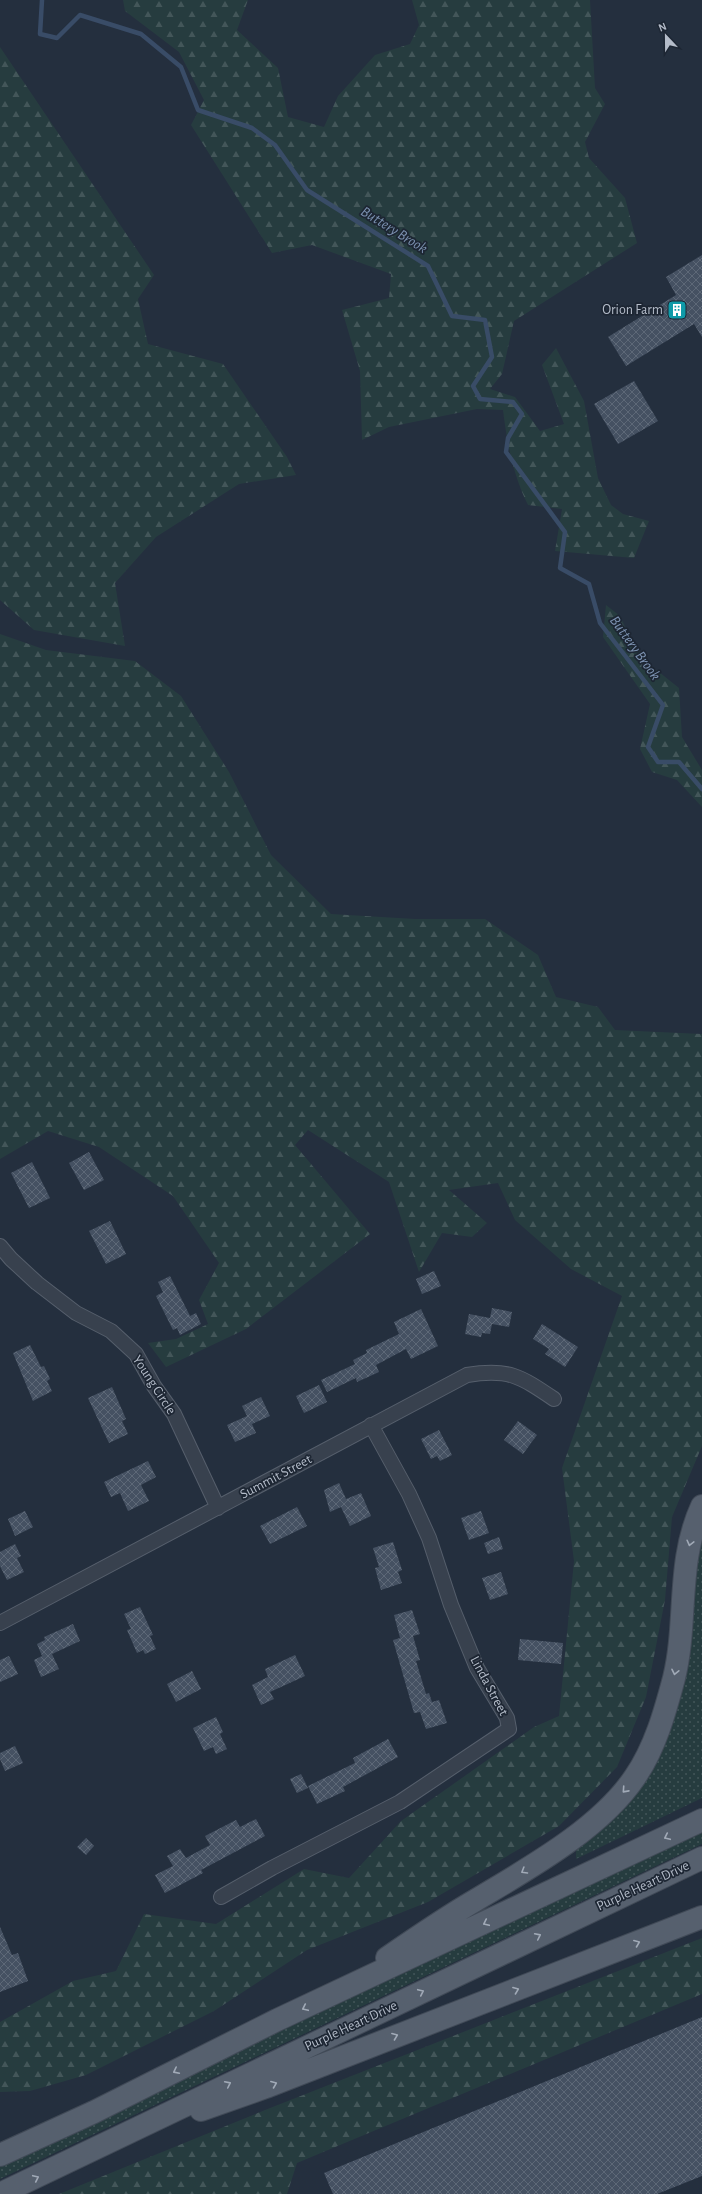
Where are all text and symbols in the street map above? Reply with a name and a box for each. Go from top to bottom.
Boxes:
north arrow [646,16,686,56]
text: N [657,21,668,34]
water label: Buttery Brook [358,204,430,256]
building icon: Orion Farm [666,299,688,321]
place label: Orion Farm [602,303,663,317]
water label: Buttery Brook [607,613,663,683]
street label: Young Circle [130,1353,178,1417]
street label: Summit Street [238,1452,315,1502]
one-way arrow [687,1540,695,1546]
street label: Linda Street [467,1654,511,1719]
one-way arrow [672,1669,680,1675]
one-way arrow [622,1786,629,1793]
one-way arrow [663,1832,671,1840]
street label: Purple Heart Drive [595,1858,691,1914]
one-way arrow [521,1867,528,1874]
one-way arrow [483,1918,491,1926]
one-way arrow [534,1933,541,1941]
one-way arrow [633,1940,641,1948]
one-way arrow [513,1987,520,1995]
one-way arrow [417,1989,424,1997]
street label: Purple Heart Drive [303,1998,399,2054]
one-way arrow [302,2003,309,2011]
one-way arrow [391,2033,398,2041]
one-way arrow [172,2066,180,2074]
one-way arrow [224,2081,231,2089]
one-way arrow [270,2081,277,2089]
one-way arrow [31,2175,39,2183]

